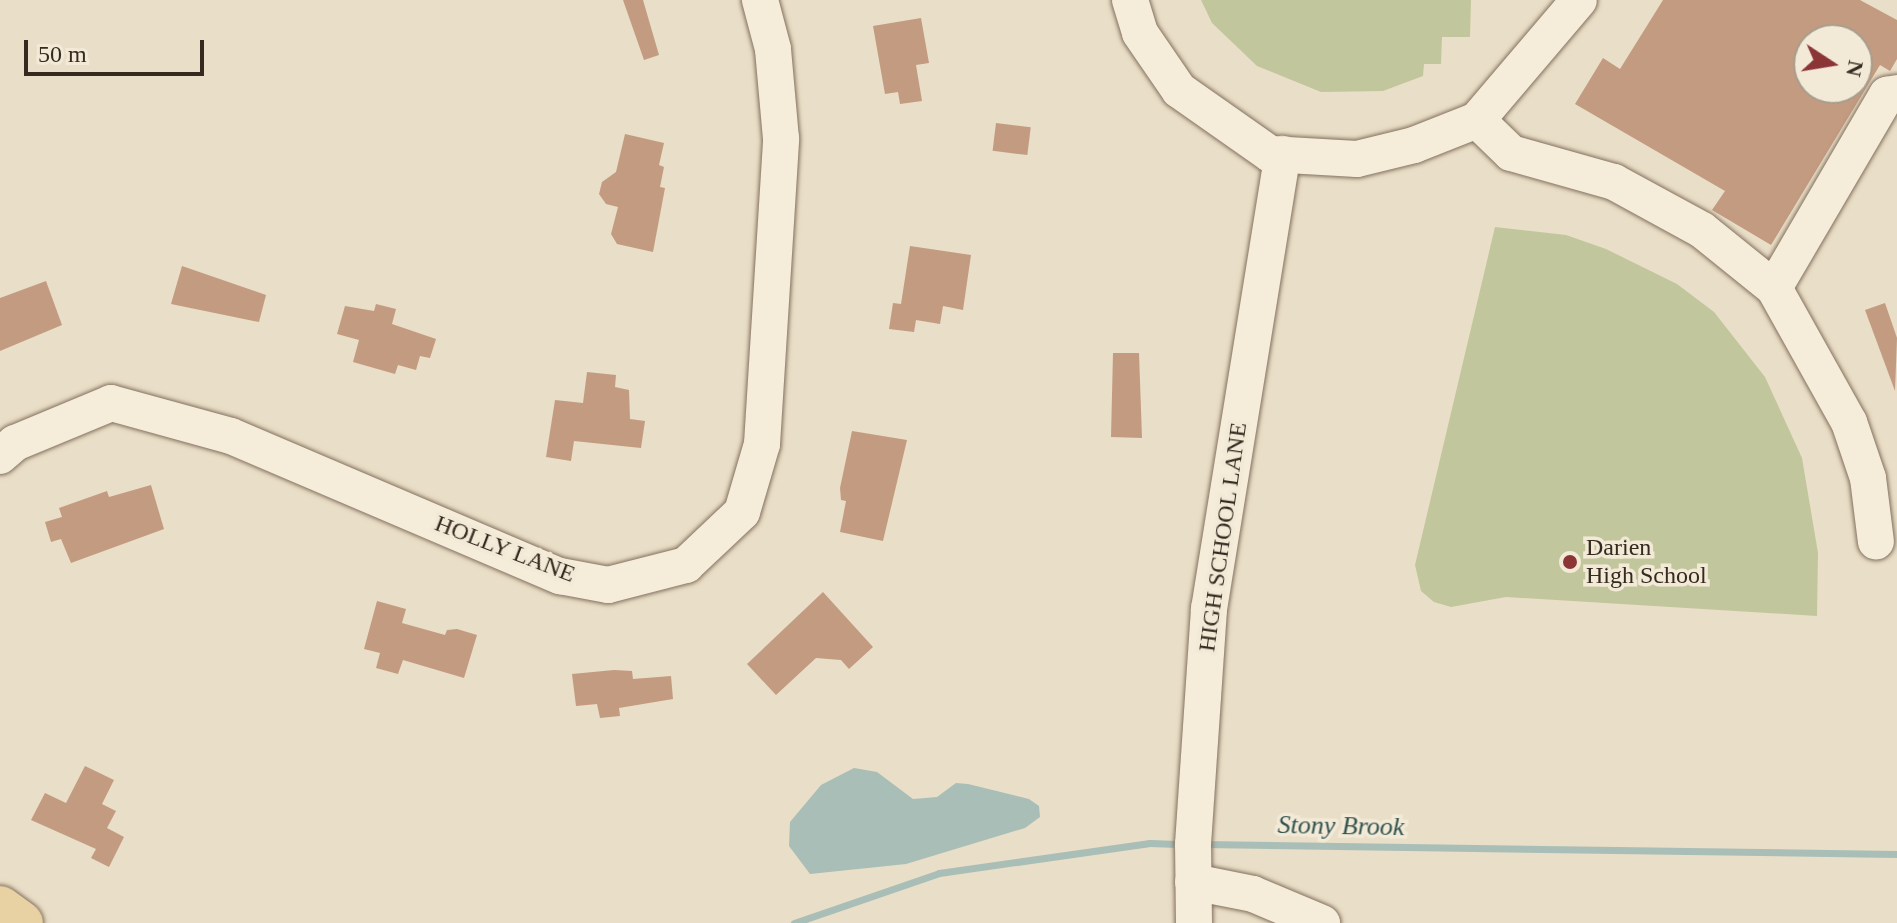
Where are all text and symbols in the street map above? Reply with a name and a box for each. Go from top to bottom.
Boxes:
scale bar [28,24,208,74]
north arrow [1793,24,1873,104]
text: 50 m [38,41,87,67]
text: N [1841,58,1869,79]
street label: HIGH SCHOOL LANE [1193,420,1253,654]
street label: HOLLY LANE [430,509,580,589]
place label: Darien High School [1586,534,1707,590]
marker: Darien High School [1561,553,1579,571]
water label: Stony Brook [1277,809,1405,843]

